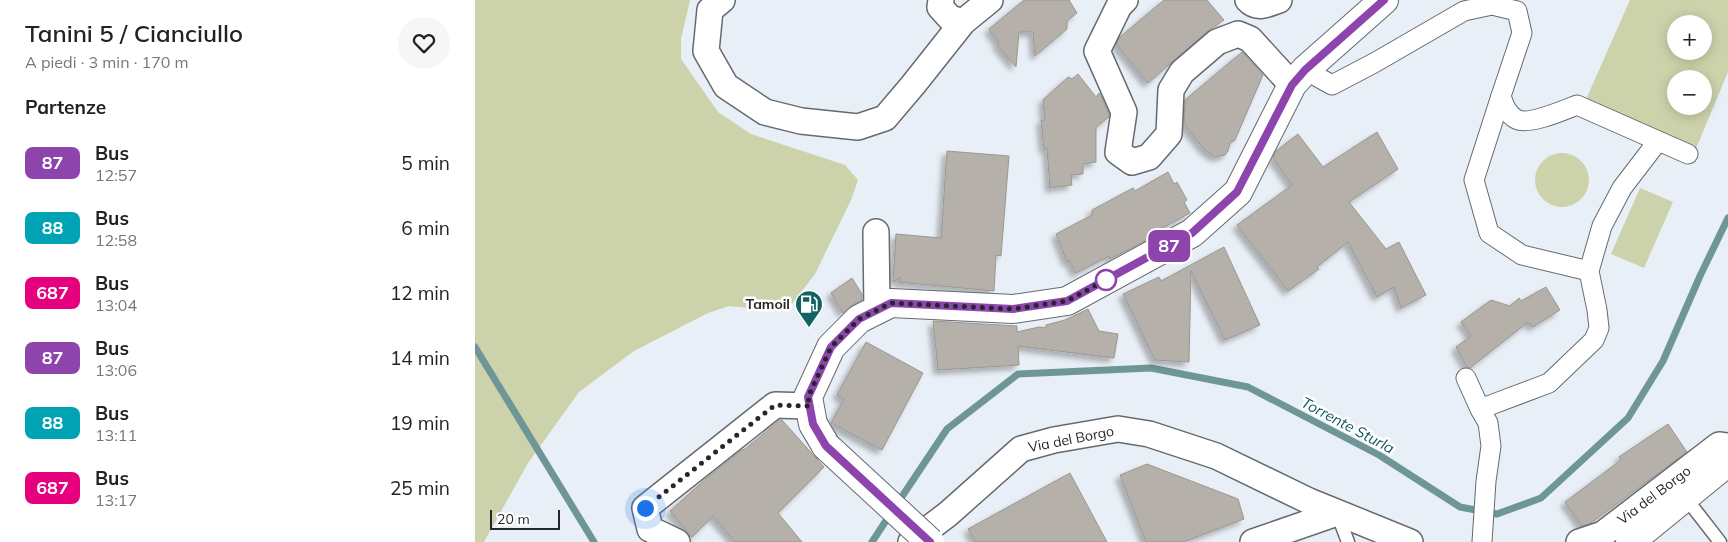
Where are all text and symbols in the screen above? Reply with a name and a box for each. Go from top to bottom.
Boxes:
map controls [1667,15,1712,115]
button: + [1667,15,1712,60]
button: heart [398,17,450,69]
text: Tanini 5 / Cianciullo [25,18,243,48]
text: A piedi · 3 min · 170 m [25,52,189,72]
button: − [1667,70,1712,115]
text: Partenze [25,95,106,119]
text: Bus [95,141,129,165]
text: 87 [42,151,63,174]
text: 5 min [401,151,450,175]
text: 12:57 [95,165,137,185]
text: Bus [95,206,129,230]
text: 88 [42,216,63,239]
text: 6 min [401,216,450,240]
text: 12:58 [95,230,137,250]
line badge: 87 [1147,230,1191,262]
text: 87 [1158,234,1180,257]
unlabelled marker [1095,269,1117,291]
text: Bus [95,271,129,295]
text: 687 [36,281,69,304]
text: 12 min [390,281,450,305]
fuel station icon: Tamoil [794,289,824,328]
text: 13:04 [95,295,137,315]
place label: Tamoil [746,295,790,313]
text: Bus [95,336,129,360]
text: 87 [42,346,63,369]
text: 14 min [390,346,450,370]
text: 13:06 [95,360,137,380]
water label: Torrente Sturla [1298,393,1398,457]
text: Bus [95,401,129,425]
text: 88 [42,411,63,434]
text: 19 min [390,411,450,435]
street label: Via del Borgo [1027,422,1115,456]
text: 13:11 [95,425,137,445]
street label: Via del Borgo [1614,462,1694,528]
text: Bus [95,466,129,490]
text: 687 [36,476,69,499]
text: 25 min [390,476,450,500]
text: 13:17 [95,490,137,510]
your location [633,496,658,521]
scale bar [490,507,560,530]
text: 20 m [497,510,530,528]

